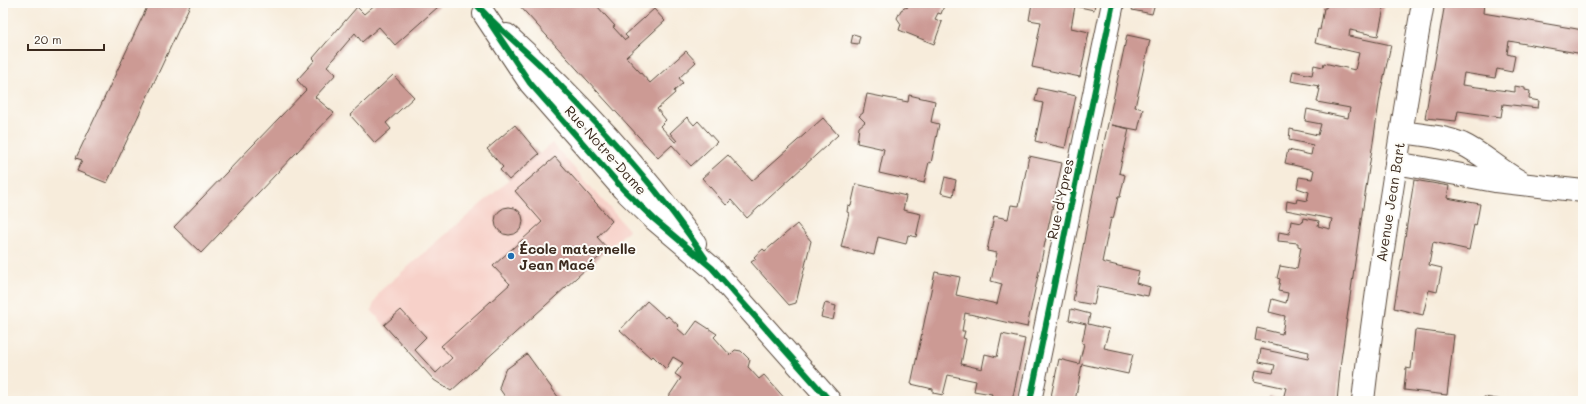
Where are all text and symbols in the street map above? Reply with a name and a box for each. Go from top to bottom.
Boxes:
scale bar [28,26,104,52]
text: 20 m [34,31,62,47]
street label: Rue Notre-Dame [561,101,651,199]
street label: Avenue Jean Bart [1371,141,1409,263]
street label: Rue d'Ypres [1042,157,1078,241]
place label: École maternelle Jean Macé [519,239,636,274]
marker: École maternelle Jean Macé [506,251,516,261]

